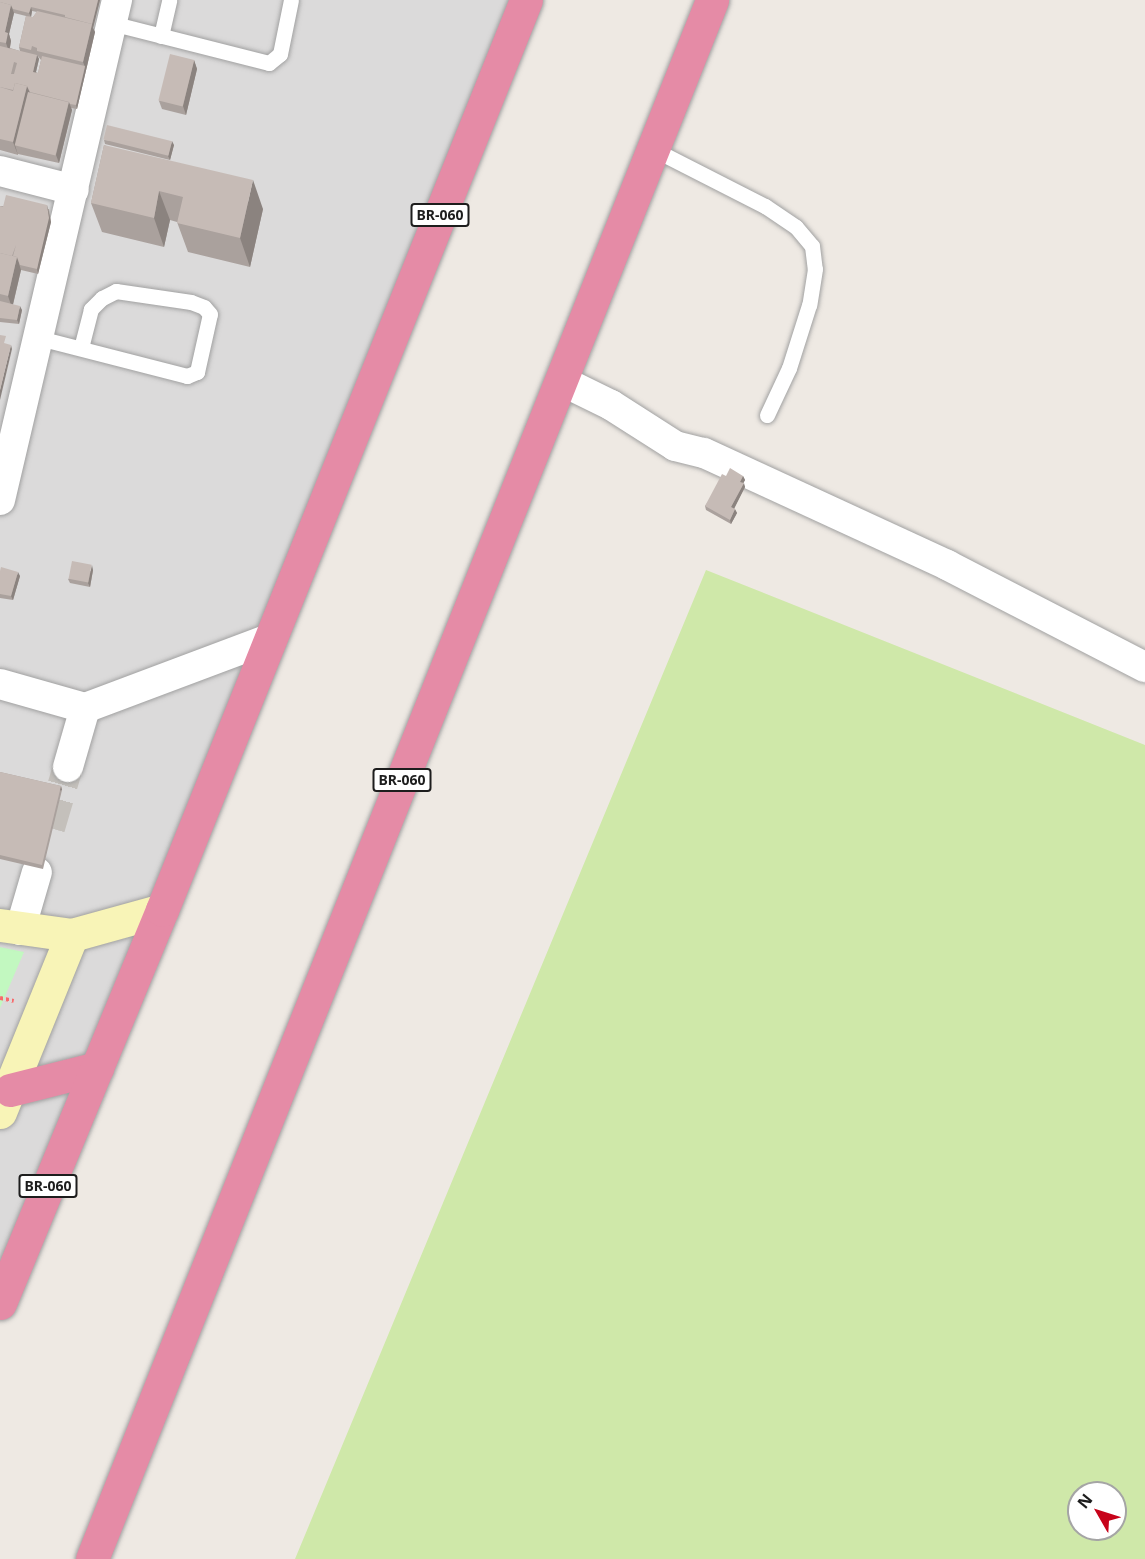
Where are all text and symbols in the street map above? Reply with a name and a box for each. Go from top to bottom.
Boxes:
road number: BR-060 [410,204,470,226]
road number: BR-060 [372,769,432,791]
road number: BR-060 [18,1175,78,1197]
north arrow [1067,1481,1127,1541]
text: N [1072,1489,1097,1513]

